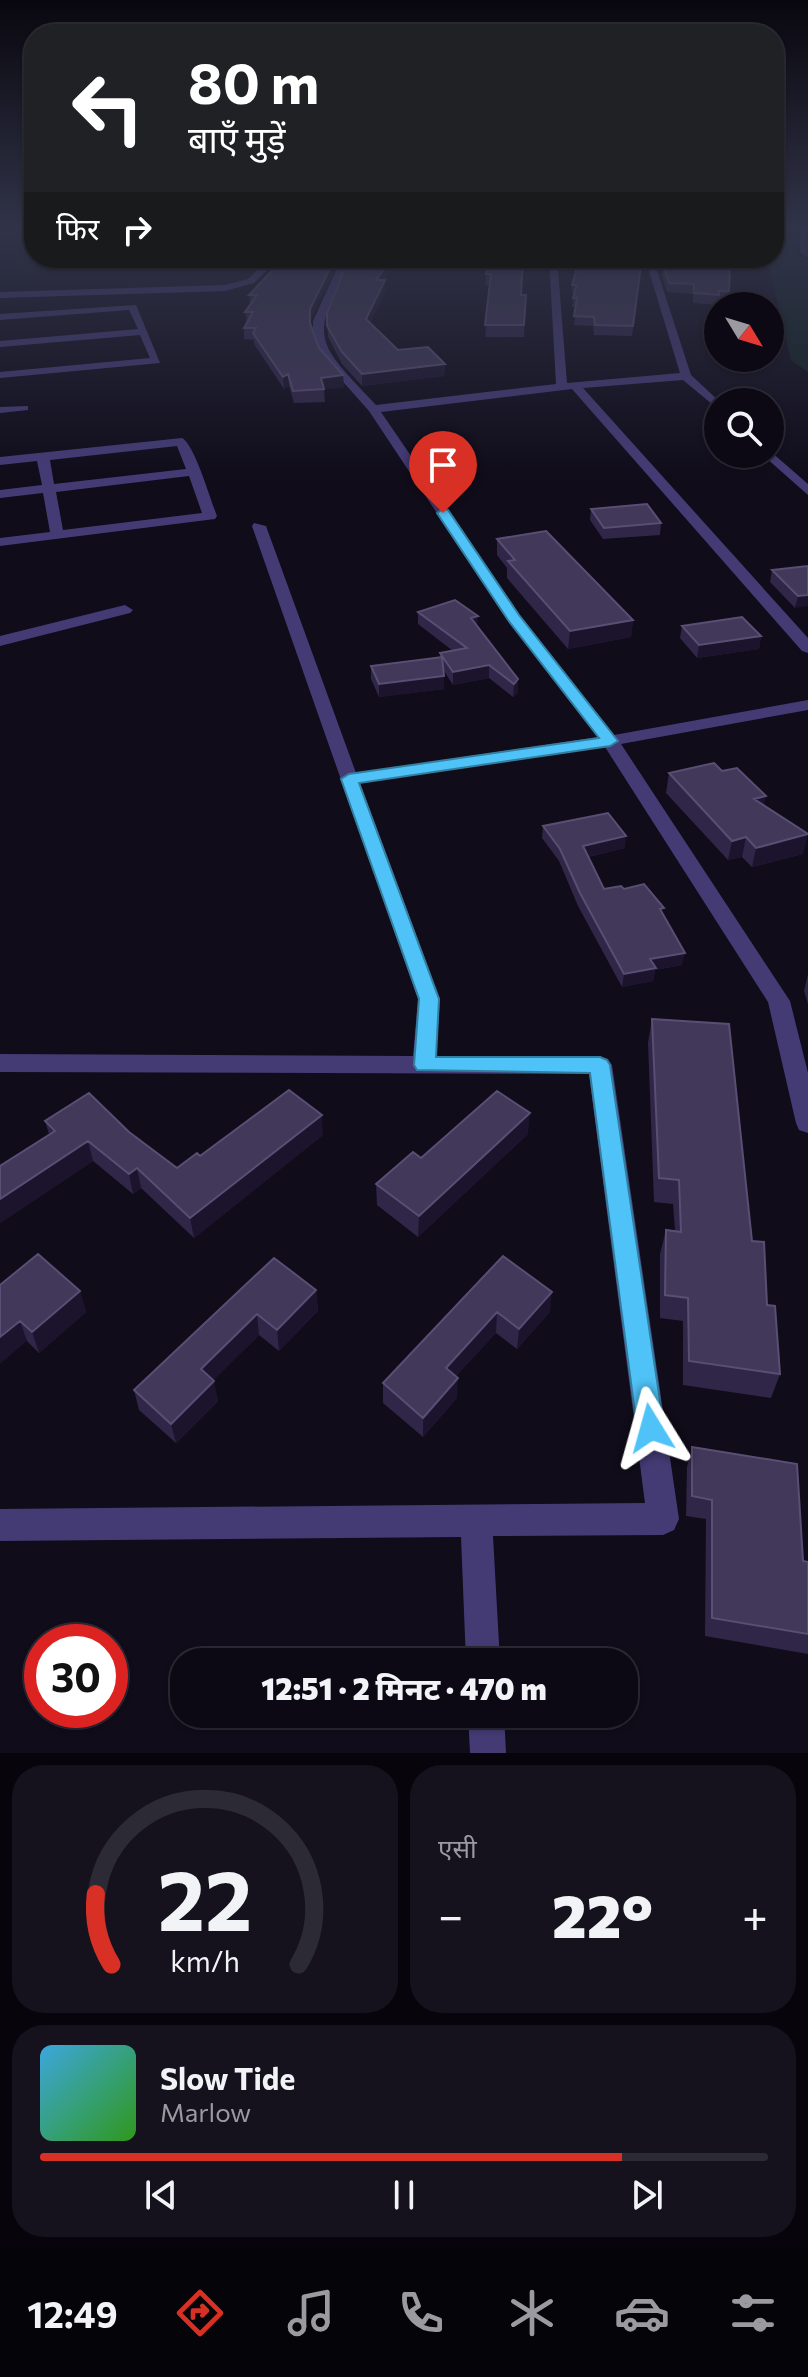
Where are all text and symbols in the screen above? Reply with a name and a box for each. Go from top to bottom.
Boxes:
text: 80 m [188,47,319,116]
icon: left [56,56,160,160]
text: बाएँ मुड़ें [188,116,285,160]
icon: right [115,208,159,252]
text: फिर [56,209,99,246]
north arrow [704,292,784,372]
map controls [704,292,784,468]
button: search [704,388,784,468]
pin [409,431,477,513]
icon: arrive [421,443,465,487]
position arrow [609,1386,693,1470]
speed limit sign: 30 [24,1624,128,1728]
text: 12:51 · 2 मिनट · 470 m [261,1669,547,1706]
text: एसी [438,1832,477,1863]
text: 22 [158,1846,252,1948]
text: 22° [552,1877,653,1950]
text: − [438,1887,463,1941]
text: + [742,1887,768,1941]
text: km/h [170,1943,240,1978]
text: Slow Tide [160,2059,295,2096]
text: Marlow [160,2096,251,2127]
icon: previous [139,2173,183,2217]
icon: pause [382,2173,426,2217]
icon: next [625,2173,669,2217]
icon: directions [172,2285,228,2341]
icon: music [283,2285,339,2341]
icon: phone [393,2285,449,2341]
icon: climate [504,2285,560,2341]
icon: car [614,2285,670,2341]
icon: filters [725,2285,781,2341]
text: 12:49 [27,2291,118,2335]

